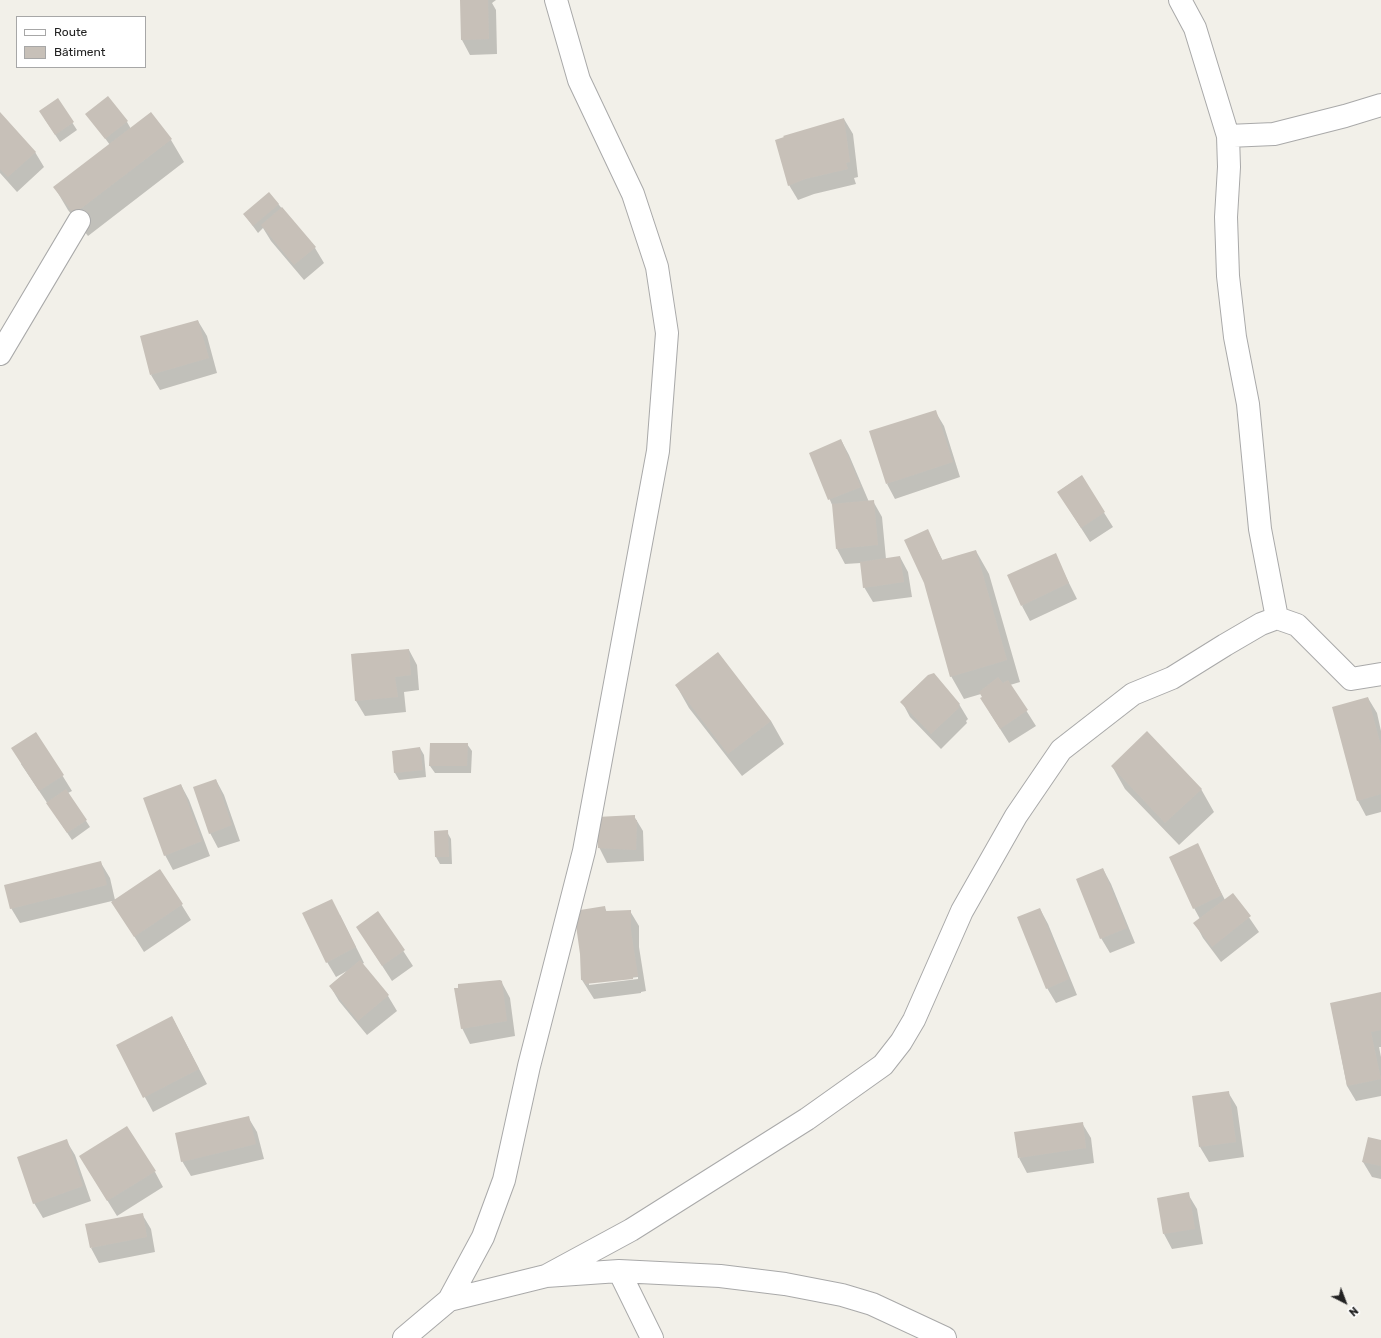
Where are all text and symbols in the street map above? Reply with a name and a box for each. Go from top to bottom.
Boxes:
legend [16,16,146,68]
text: Route [54,25,87,39]
text: Bâtiment [54,45,105,59]
north arrow [1325,1282,1365,1322]
text: N [1346,1304,1361,1319]

